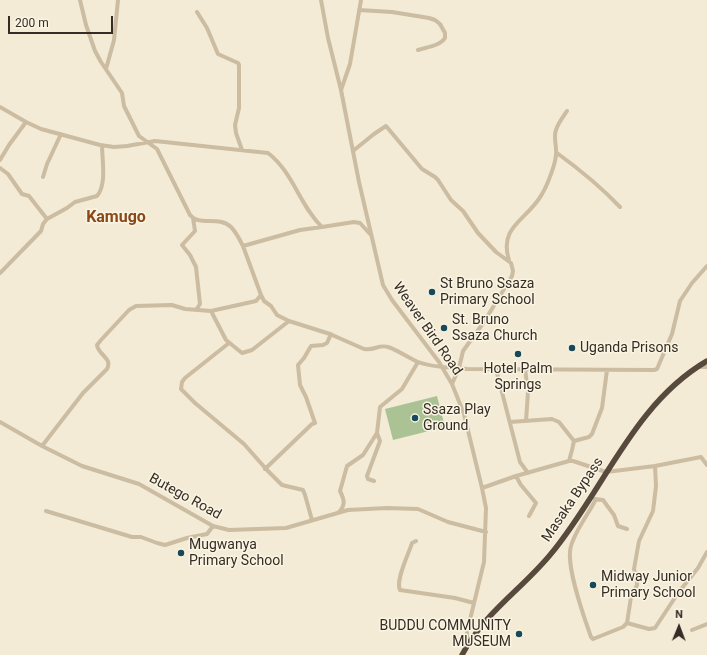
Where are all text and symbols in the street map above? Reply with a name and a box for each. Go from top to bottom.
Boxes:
scale bar [10,8,115,34]
text: 200 m [15,16,49,30]
district label: Kamugo [86,208,146,228]
place label: St Bruno Ssaza Primary School [440,276,535,308]
street label: Weaver Bird Road [389,279,465,379]
marker: St Bruno Ssaza Primary School [427,287,437,297]
place label: St. Bruno Ssaza Church [452,312,537,344]
marker: St. Bruno Ssaza Church [439,323,449,333]
place label: Uganda Prisons [580,340,678,356]
marker: Uganda Prisons [567,343,577,353]
marker: Hotel Palm Springs [513,349,523,359]
place label: Hotel Palm Springs [484,361,552,394]
place label: Ssaza Play Ground [423,402,491,434]
marker: Ssaza Play Ground [410,413,420,423]
street label: Masaka Bypass [539,455,607,545]
street label: Butego Road [146,470,224,524]
place label: Mugwanya Primary School [189,537,284,570]
marker: Mugwanya Primary School [176,548,186,558]
place label: Midway Junior Primary School [601,569,696,602]
marker: Midway Junior Primary School [588,580,598,590]
north arrow [659,607,699,647]
text: N [675,608,683,621]
place label: BUDDU COMMUNITY MUSEUM [380,618,511,650]
marker: BUDDU COMMUNITY MUSEUM [514,629,524,639]

